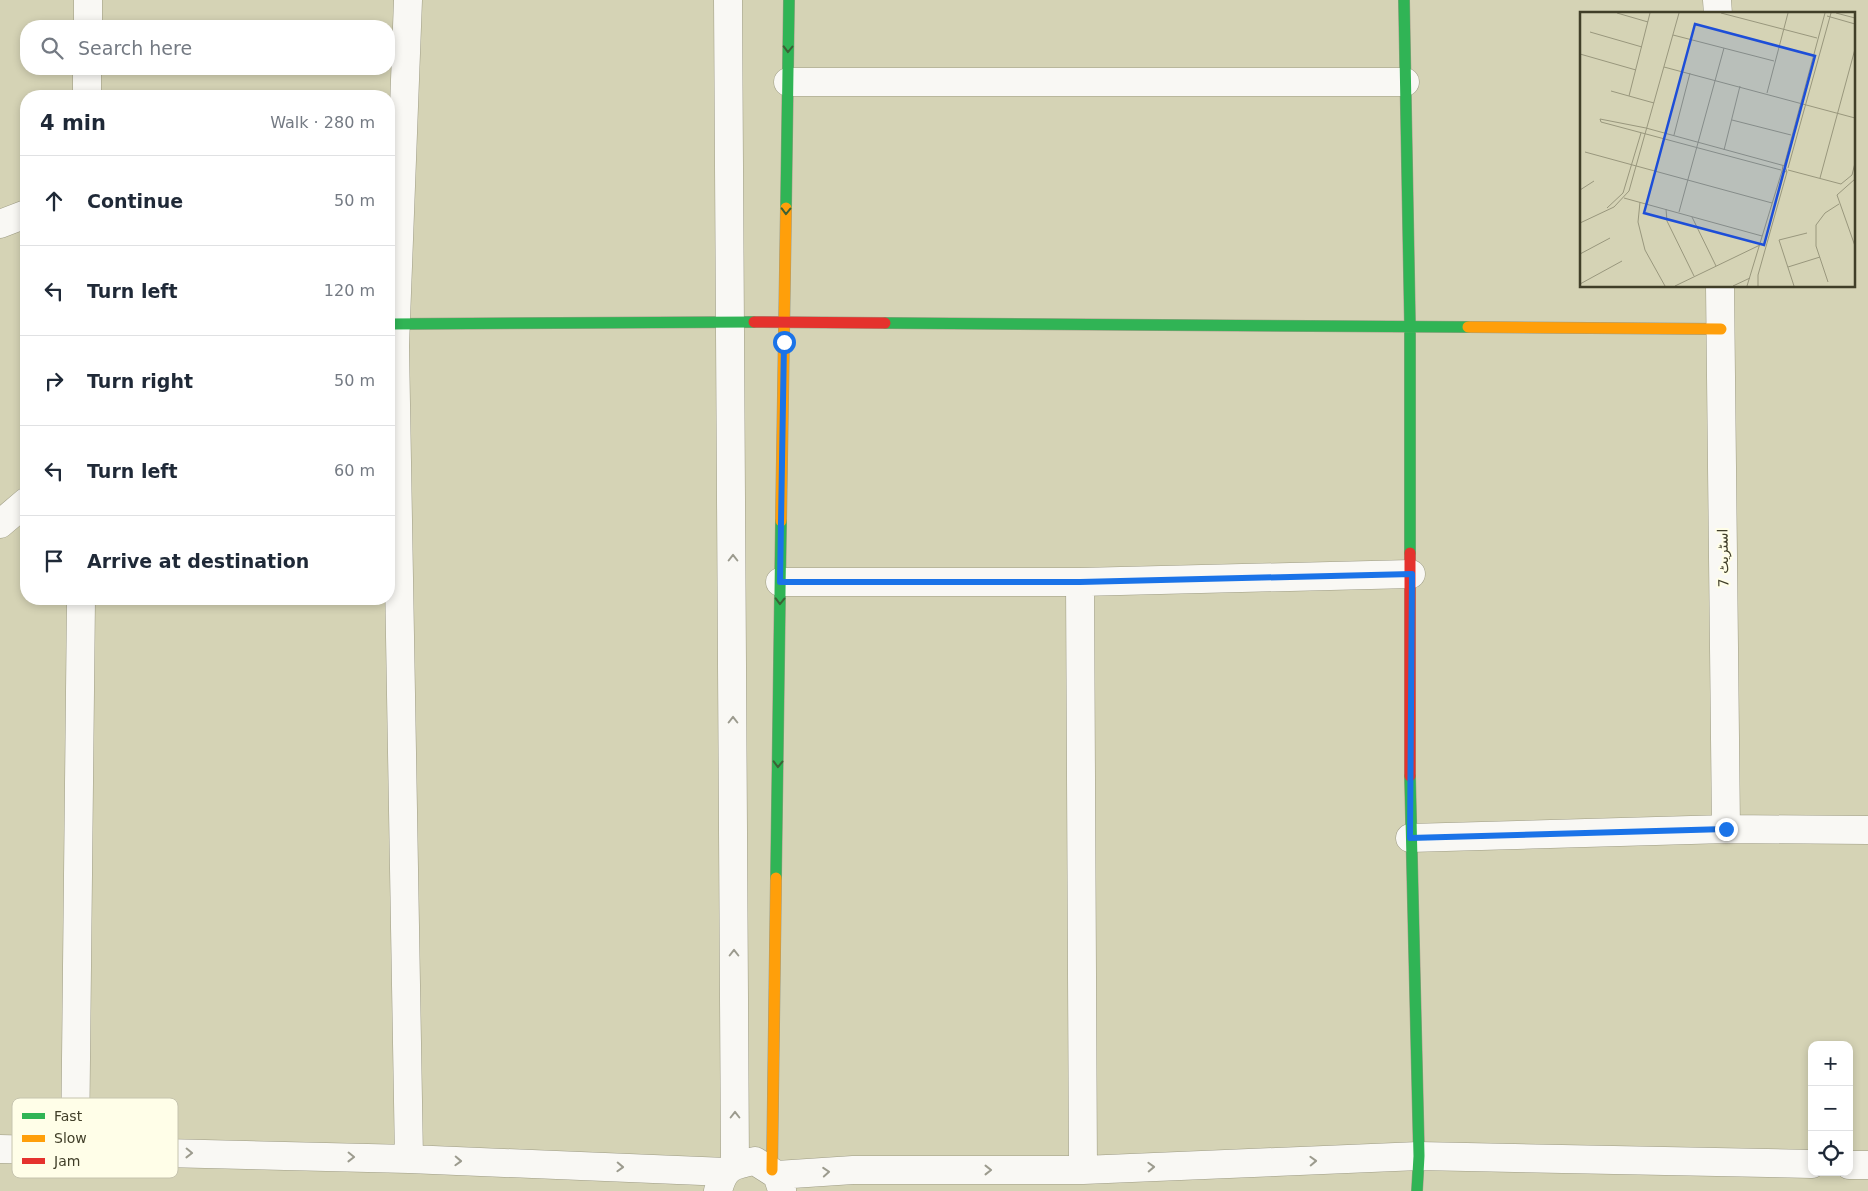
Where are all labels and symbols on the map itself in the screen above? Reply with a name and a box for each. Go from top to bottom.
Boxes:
inset map [1580,12,1856,288]
one-way arrow [783,45,793,53]
one-way arrow [781,208,791,215]
route start [773,331,796,354]
street label: اسٹریٹ 7 [1714,529,1733,587]
one-way arrow [728,554,738,562]
one-way arrow [775,598,785,605]
one-way arrow [728,716,738,724]
one-way arrow [773,760,783,768]
route end [1715,818,1738,841]
one-way arrow [729,949,740,957]
legend [12,1098,178,1178]
text: Fast [54,1108,83,1124]
one-way arrow [730,1111,740,1119]
text: Slow [54,1130,87,1146]
one-way arrow [185,1148,193,1159]
one-way arrow [347,1152,355,1163]
text: Jam [53,1153,80,1169]
one-way arrow [454,1155,462,1166]
one-way arrow [1309,1155,1317,1166]
one-way arrow [617,1162,625,1172]
one-way arrow [1148,1162,1155,1172]
one-way arrow [985,1165,993,1175]
one-way arrow [822,1166,830,1177]

